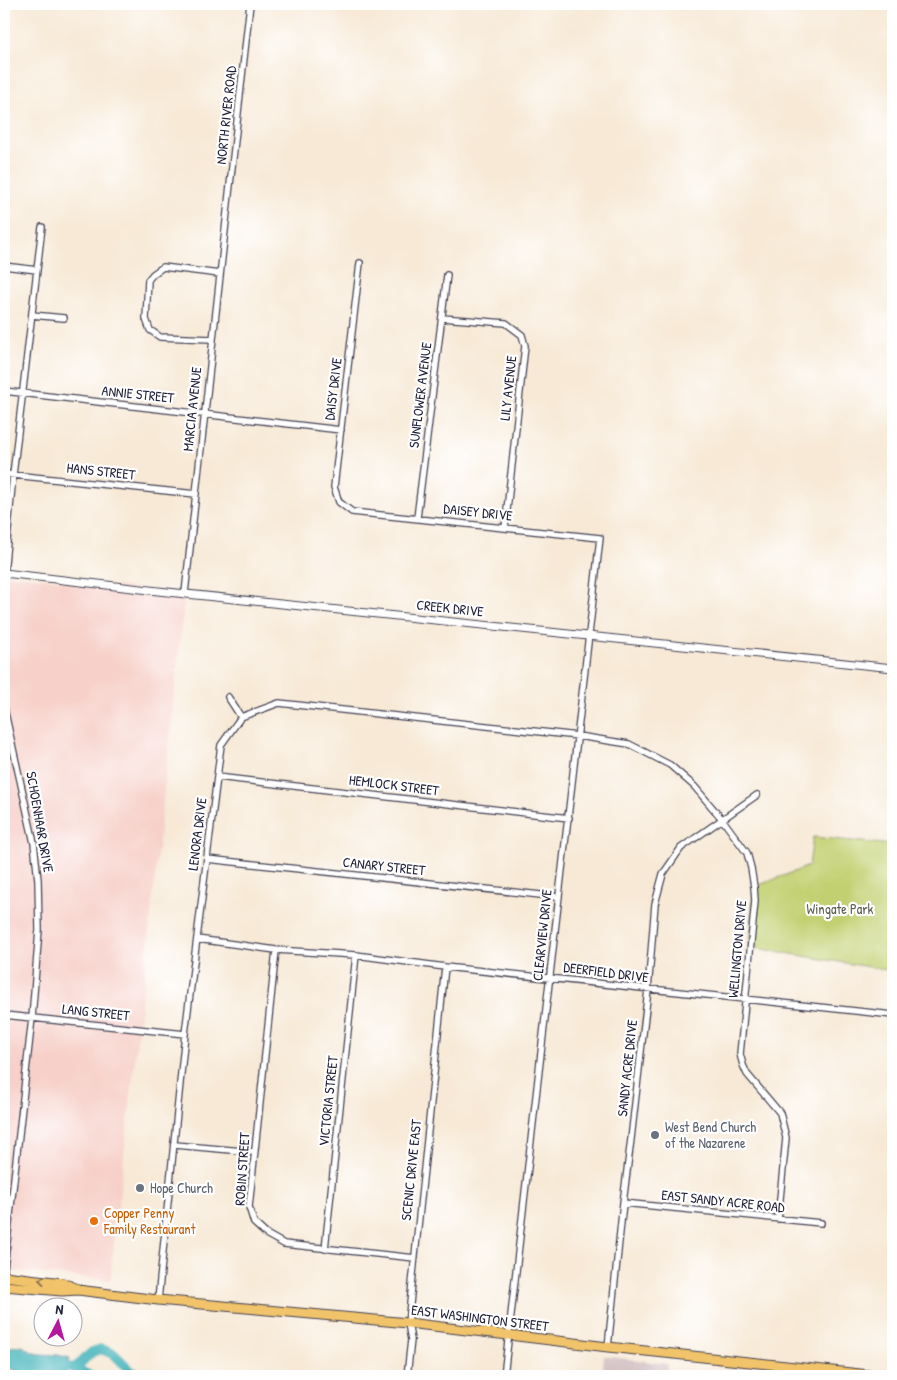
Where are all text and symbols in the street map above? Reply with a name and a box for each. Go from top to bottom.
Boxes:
street label: NORTH RIVER ROAD [211,64,240,165]
street label: SUNFLOWER AVENUE [404,341,435,449]
street label: LILY AVENUE [495,354,520,421]
street label: DAISY DRIVE [319,357,346,421]
street label: MARCIA AVENUE [178,366,205,452]
street label: ANNIE STREET [101,380,176,407]
street label: HANS STREET [66,457,137,484]
street label: DAISEY DRIVE [443,498,513,525]
street label: CREEK DRIVE [416,595,485,620]
street label: SCHOENHAAR DRIVE [22,770,59,874]
street label: HEMLOCK STREET [348,770,441,800]
street label: LENORA DRIVE [183,796,210,872]
street label: CANARY STREET [342,852,427,879]
street label: CLEARVIEW DRIVE [527,888,556,982]
street label: WELLINGTON DRIVE [723,899,750,999]
park label: Wingate Park [807,899,874,919]
street label: DEERFIELD DRIVE [562,957,650,986]
street label: LANG STREET [61,999,131,1025]
street label: SANDY ACRE DRIVE [612,1019,641,1117]
street label: VICTORIA STREET [313,1054,342,1147]
place label: West Bend Church of the Nazarene [665,1117,756,1152]
street label: SCENIC DRIVE EAST [396,1118,425,1221]
marker: West Bend Church of the Nazarene [649,1129,661,1141]
street label: ROBIN STREET [229,1131,254,1206]
place label: Hope Church [150,1178,213,1198]
marker: Hope Church [134,1182,146,1194]
street label: EAST SANDY ACRE ROAD [660,1185,786,1216]
place label: Copper Penny Family Restaurant [103,1203,196,1239]
marker: Copper Penny Family Restaurant [88,1215,100,1227]
one-way arrow [37,1275,45,1286]
north arrow [32,1298,82,1348]
text: N [55,1299,65,1318]
street label: EAST WASHINGTON STREET [410,1300,550,1335]

